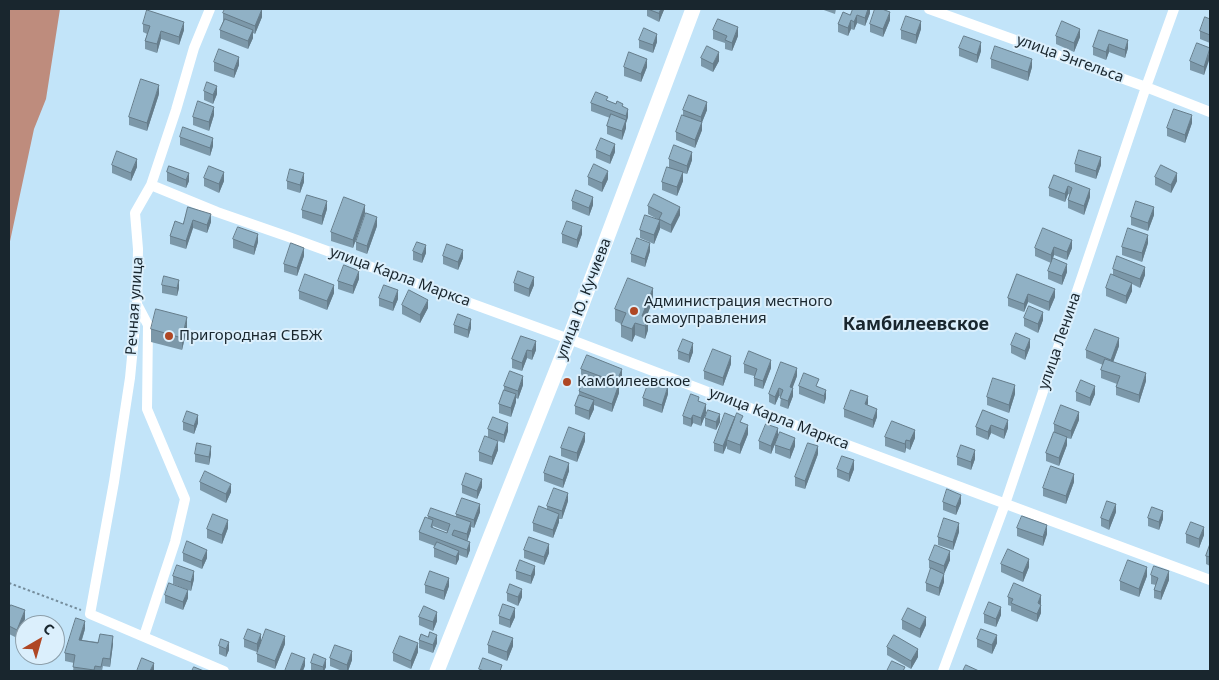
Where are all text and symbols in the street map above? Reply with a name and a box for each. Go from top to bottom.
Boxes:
street label: улица Энгельса [1014,31,1126,87]
street label: улица Ю. Кучиева [553,236,615,362]
street label: улица Карла Маркса [327,243,473,311]
street label: Речная улица [123,256,147,356]
street label: улица Ленина [1035,290,1085,392]
place label: Администрация местного самоуправления [644,293,833,328]
marker: Администрация местного самоуправления [628,305,640,317]
district label: Камбилеевское [843,314,989,336]
place label: Пригородная СББЖ [179,327,322,345]
marker: Пригородная СББЖ [163,330,175,342]
place label: Камбилеевское [577,373,690,391]
marker: Камбилеевское [561,376,573,388]
street label: улица Карла Маркса [706,384,852,454]
north arrow [15,615,65,665]
text: С [40,618,58,639]

